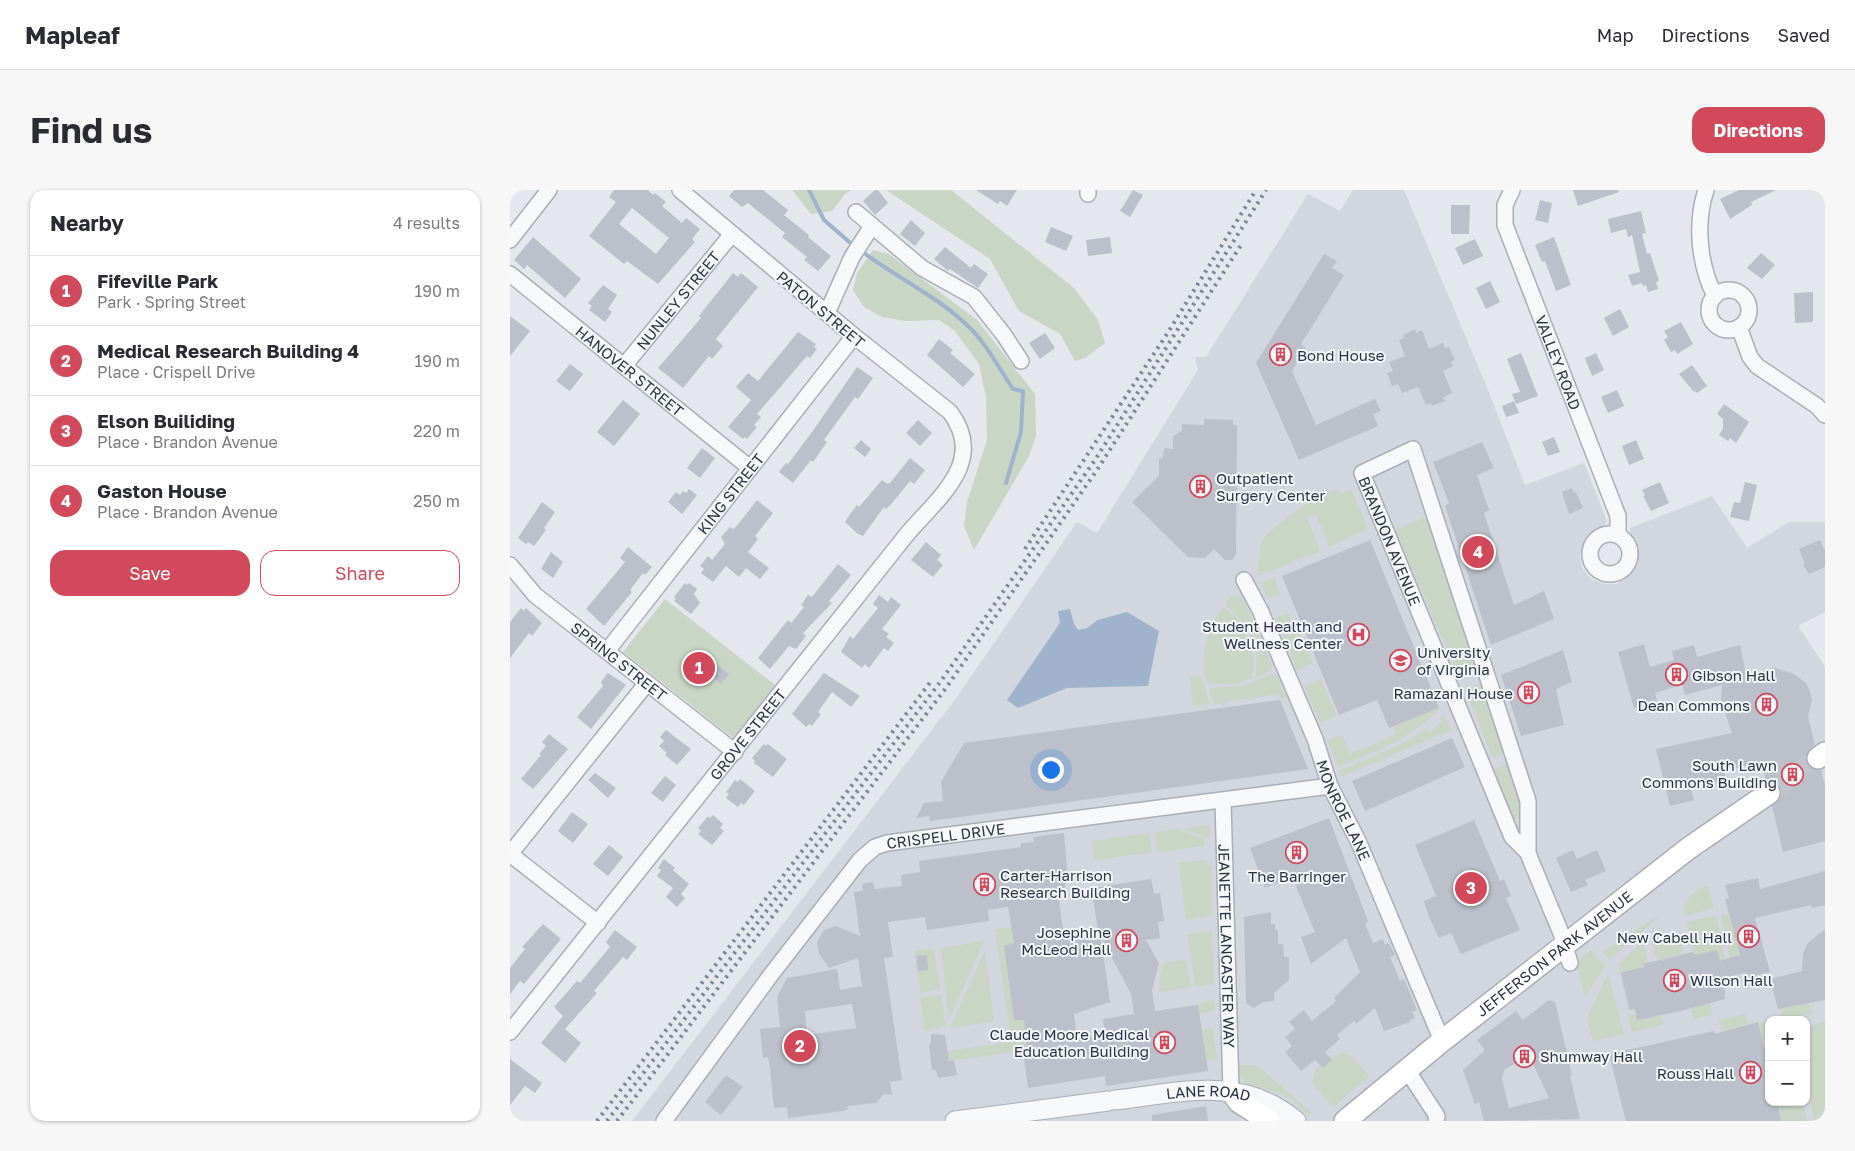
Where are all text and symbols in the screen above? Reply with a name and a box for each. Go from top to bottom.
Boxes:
text: Mapleaf [25,20,120,49]
text: Map [1597,24,1633,46]
text: Directions [1661,24,1749,46]
text: Saved [1777,24,1830,46]
button: Directions [1692,107,1825,153]
text: Find us [30,109,152,151]
text: Nearby [50,210,124,236]
text: 4 results [393,213,460,233]
street label: NUNLEY STREET [632,247,723,353]
street label: PATON STREET [773,267,869,351]
text: Fifeville Park [97,269,218,292]
text: 1 [62,281,70,301]
text: 190 m [414,281,460,301]
text: Park · Spring Street [97,292,246,312]
street label: VALLEY ROAD [1532,313,1585,412]
street label: HANOVER STREET [572,322,687,420]
text: Medical Research Building 4 [97,339,359,362]
building icon: Bond House [1269,343,1293,367]
place label: Bond House [1297,346,1385,364]
text: 2 [61,351,71,371]
text: 190 m [414,351,460,371]
text: Place · Crispell Drive [97,362,255,382]
text: Elson Builiding [97,409,235,432]
text: 3 [61,421,71,441]
text: 220 m [413,421,460,441]
text: Place · Brandon Avenue [97,432,278,452]
street label: KING STREET [693,450,768,538]
place label: Outpatient Surgery Center [1216,469,1325,504]
street label: BRANDON AVENUE [1355,474,1425,608]
building icon: Outpatient Surgery Center [1188,475,1212,499]
text: Gaston House [97,479,227,502]
text: 4 [61,491,71,511]
text: 250 m [413,491,460,511]
text: Place · Brandon Avenue [97,502,278,522]
pin: 4 [1462,533,1494,571]
button: Save [50,550,250,596]
button: Share [260,550,460,596]
place label: Student Health and Wellness Center [1202,617,1342,652]
street label: SPRING STREET [568,618,671,704]
hospital icon: Student Health and Wellness Center [1346,623,1370,647]
place label: University of Virginia [1417,643,1491,678]
pin: 1 [683,649,715,687]
school or university icon: University of Virginia [1389,649,1413,673]
building icon: Gibson Hall [1664,663,1688,687]
place label: Gibson Hall [1692,666,1775,684]
building icon: Ramazani House [1517,681,1541,705]
place label: Ramazani House [1393,684,1513,702]
street label: GROVE STREET [706,685,789,783]
building icon: Dean Commons [1754,693,1778,717]
place label: Dean Commons [1637,696,1750,714]
place label: South Lawn Commons Building [1642,756,1777,791]
your location [1038,757,1064,783]
street label: MONROE LANE [1313,757,1374,863]
building icon: South Lawn Commons Building [1781,762,1805,786]
street label: CRISPELL DRIVE [885,819,1006,852]
building icon: The Barringer [1285,841,1309,865]
street label: JEANETTE LANCASTER WAY [1215,844,1239,1049]
place label: Carter-Harrison Research Building [1000,866,1130,901]
place label: The Barringer [1248,867,1346,885]
pin: 3 [1455,869,1487,907]
building icon: Carter-Harrison Research Building [972,872,996,896]
street label: JEFFERSON PARK AVENUE [1472,887,1636,1020]
place label: Josephine McLeod Hall [1021,923,1111,958]
building icon: New Cabell Hall [1736,925,1760,949]
place label: New Cabell Hall [1617,928,1732,946]
building icon: Josephine McLeod Hall [1115,929,1139,953]
building icon: Wilson Hall [1662,968,1686,992]
place label: Wilson Hall [1690,971,1773,989]
map controls [1765,1016,1810,1106]
button: + [1765,1016,1810,1061]
place label: Claude Moore Medical Education Building [989,1025,1149,1060]
pin: 2 [784,1027,816,1065]
building icon: Claude Moore Medical Education Building [1153,1031,1177,1055]
building icon: Shumway Hall [1512,1044,1536,1068]
place label: Shumway Hall [1540,1047,1643,1065]
building icon: Rouss Hall [1738,1061,1762,1085]
button: − [1765,1061,1810,1106]
place label: Rouss Hall [1657,1064,1734,1082]
street label: LANE ROAD [1165,1081,1253,1105]

